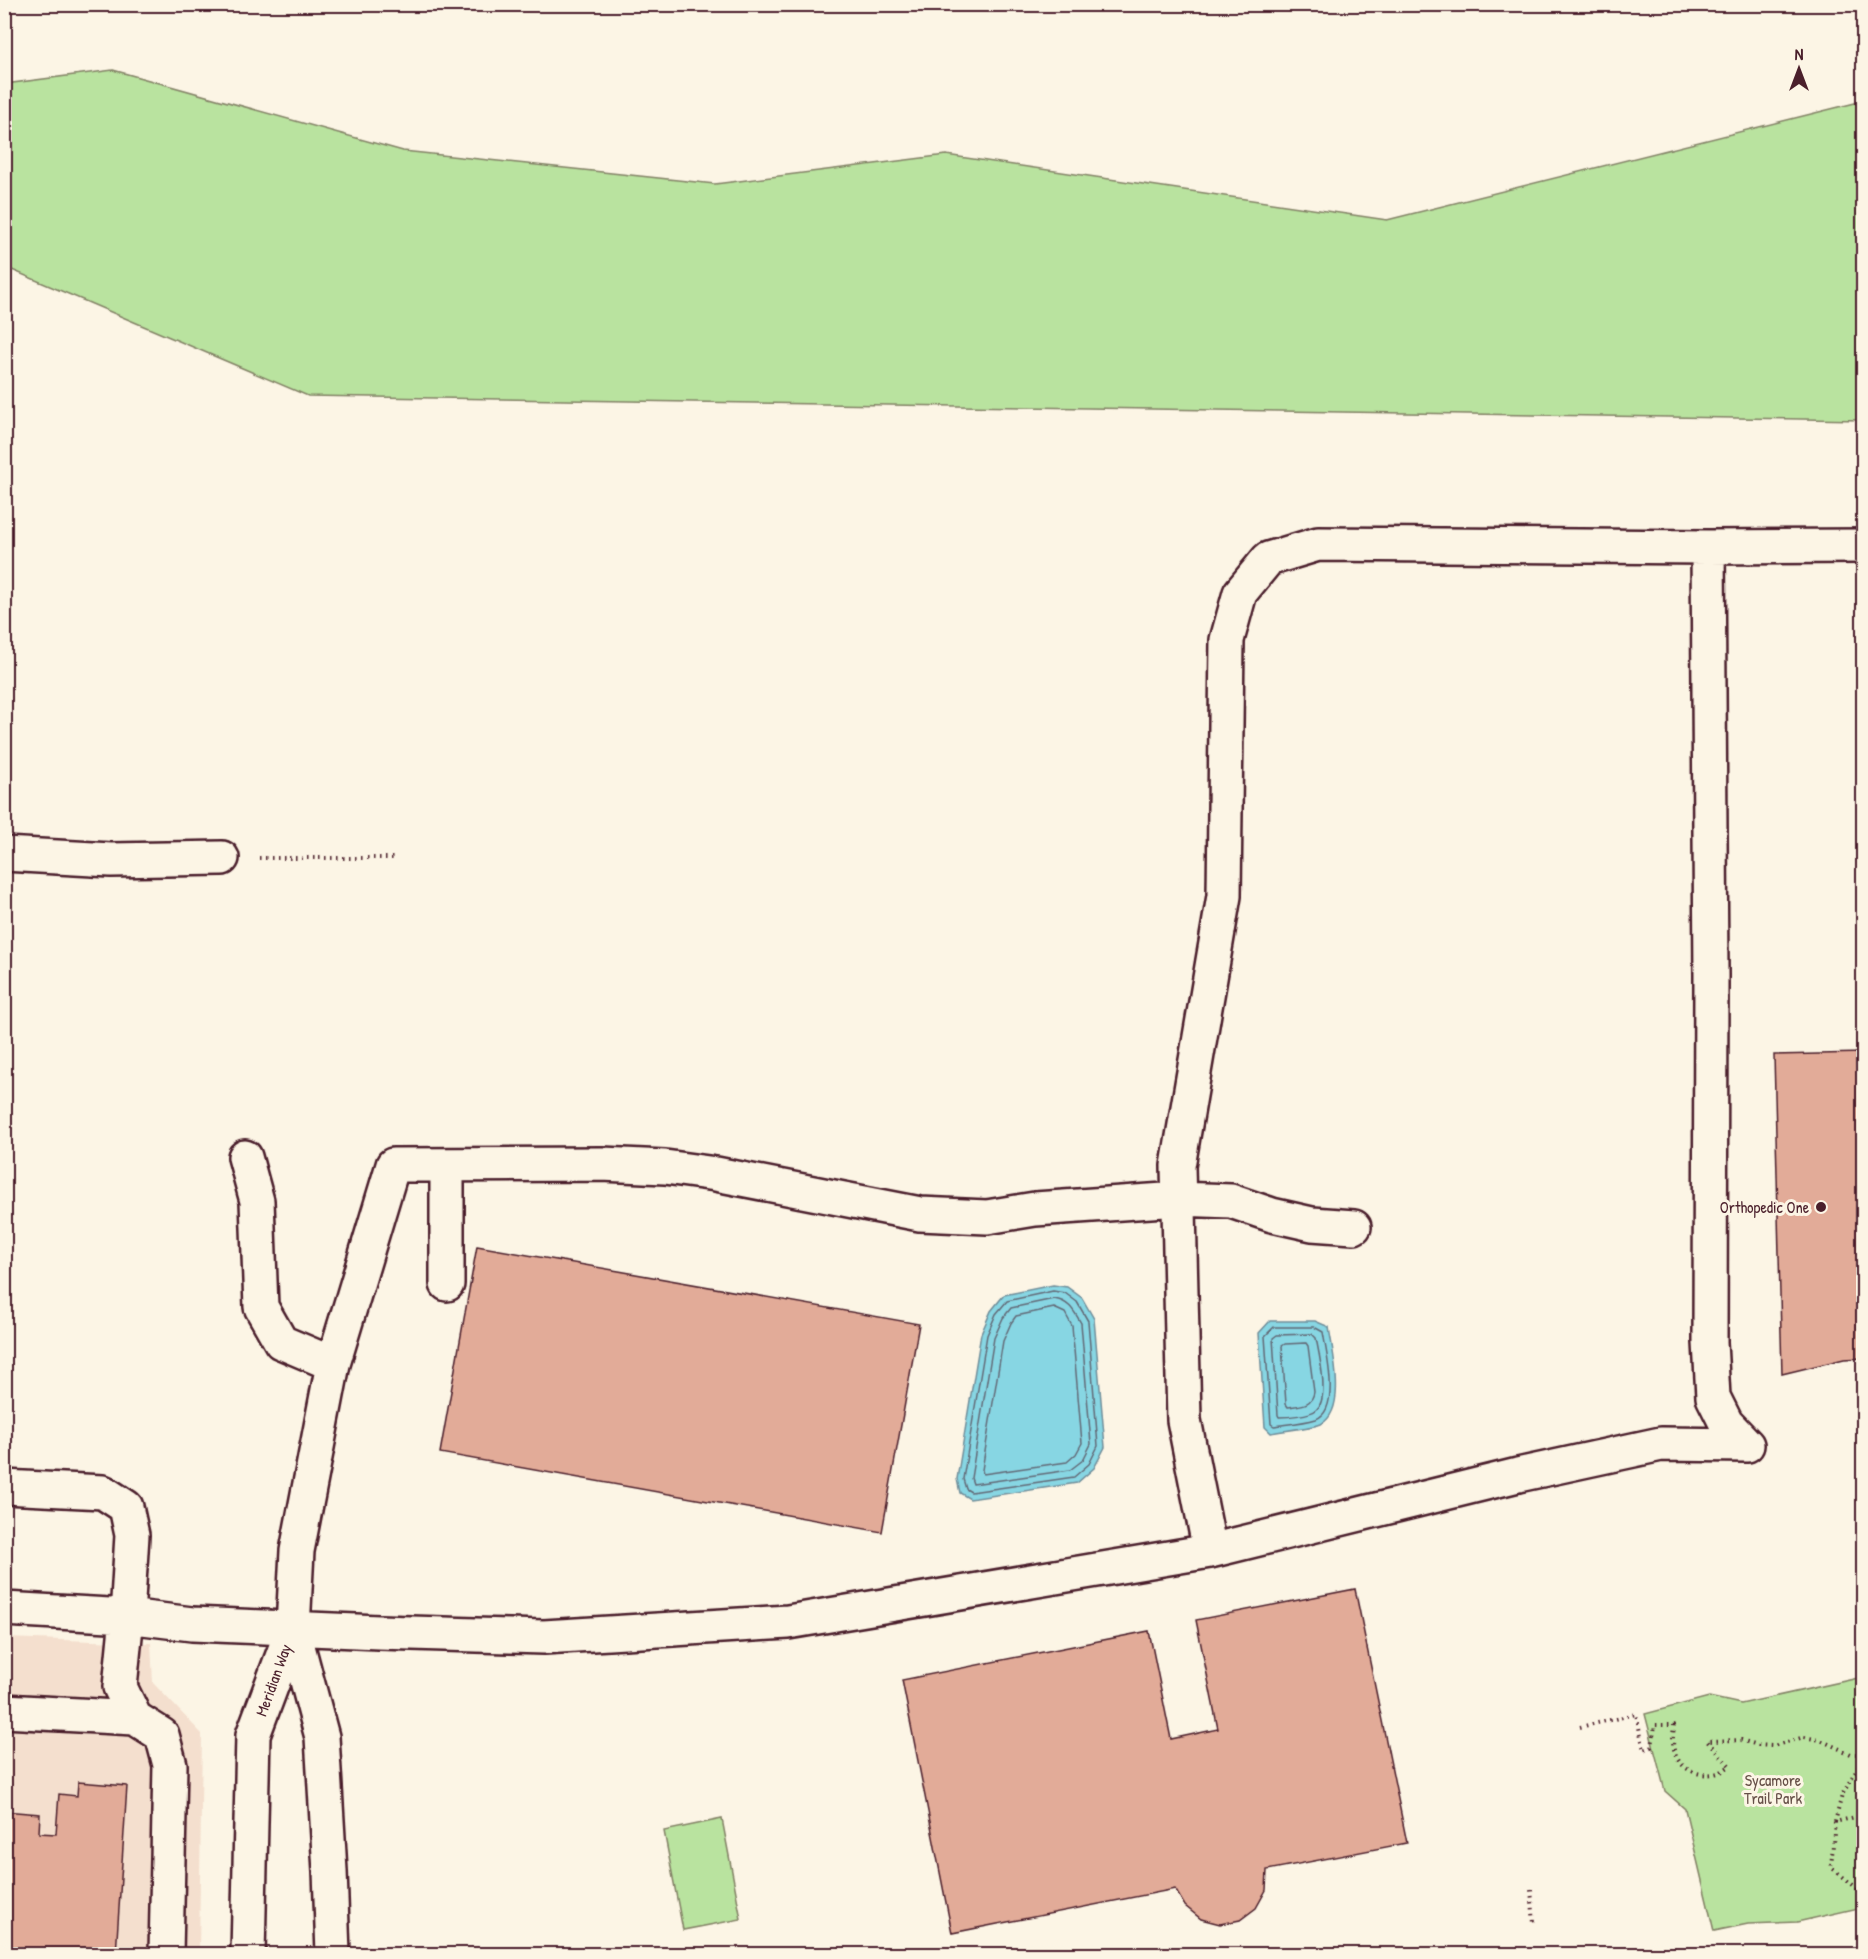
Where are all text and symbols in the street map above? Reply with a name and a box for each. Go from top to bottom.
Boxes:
north arrow [1769,39,1829,99]
text: N [1795,43,1804,65]
place label: Orthopedic One [1720,1196,1810,1218]
marker: Orthopedic One [1814,1200,1828,1214]
street label: Meridian Way [250,1641,296,1719]
park label: Sycamore Trail Park [1744,1769,1802,1809]

